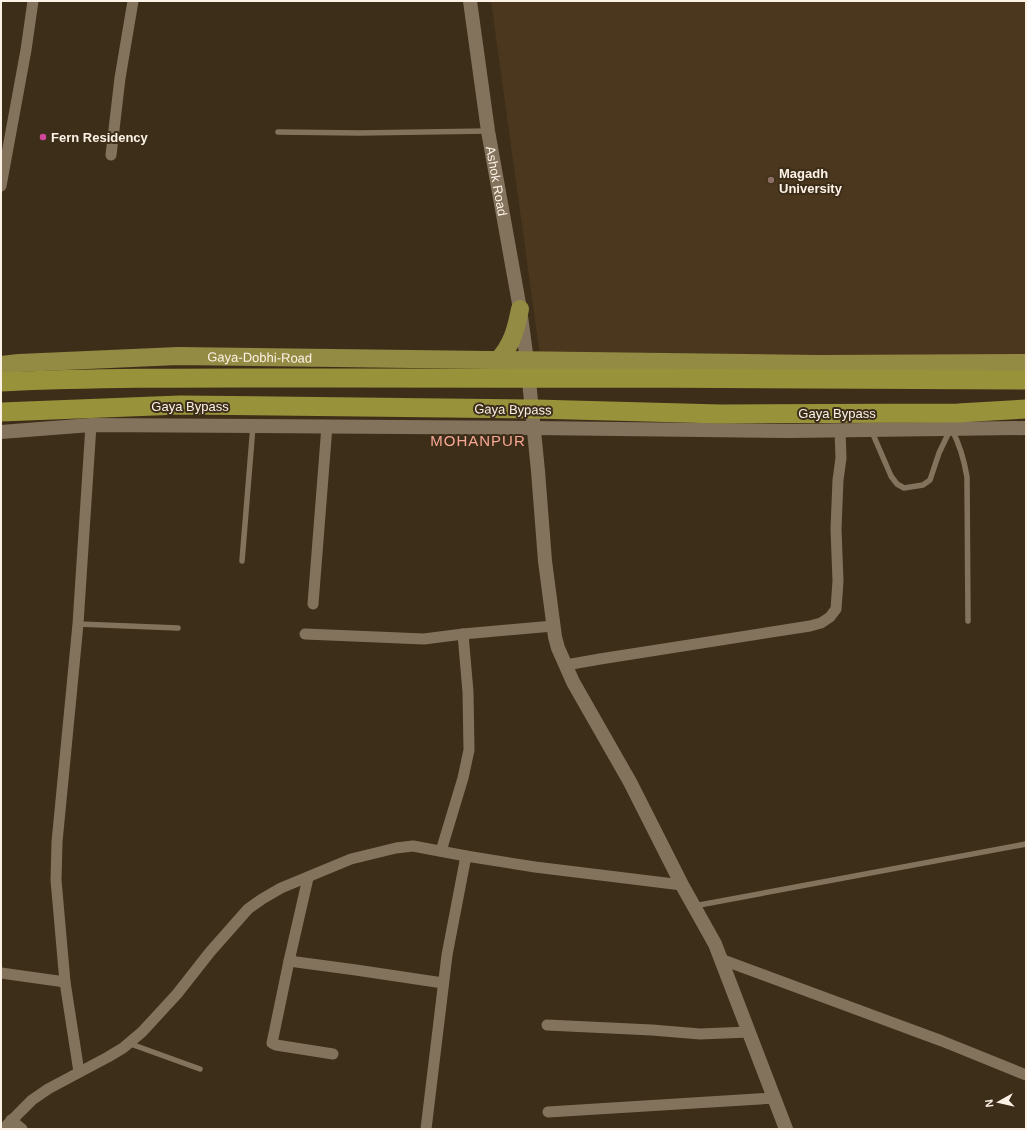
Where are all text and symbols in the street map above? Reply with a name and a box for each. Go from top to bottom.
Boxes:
place label: Fern Residency [51,130,149,145]
marker: Fern Residency [38,132,48,142]
street label: Ashok Road [483,145,510,217]
place label: Magadh University [779,166,843,196]
marker: Magadh University [766,175,776,185]
street label: Gaya-Dobhi-Road [207,349,312,366]
street label: Gaya Bypass [151,399,229,414]
street label: Gaya Bypass [474,401,552,418]
street label: Gaya Bypass [798,406,876,421]
district label: MOHANPUR [430,432,526,449]
north arrow [979,1082,1019,1122]
text: N [983,1099,996,1108]

